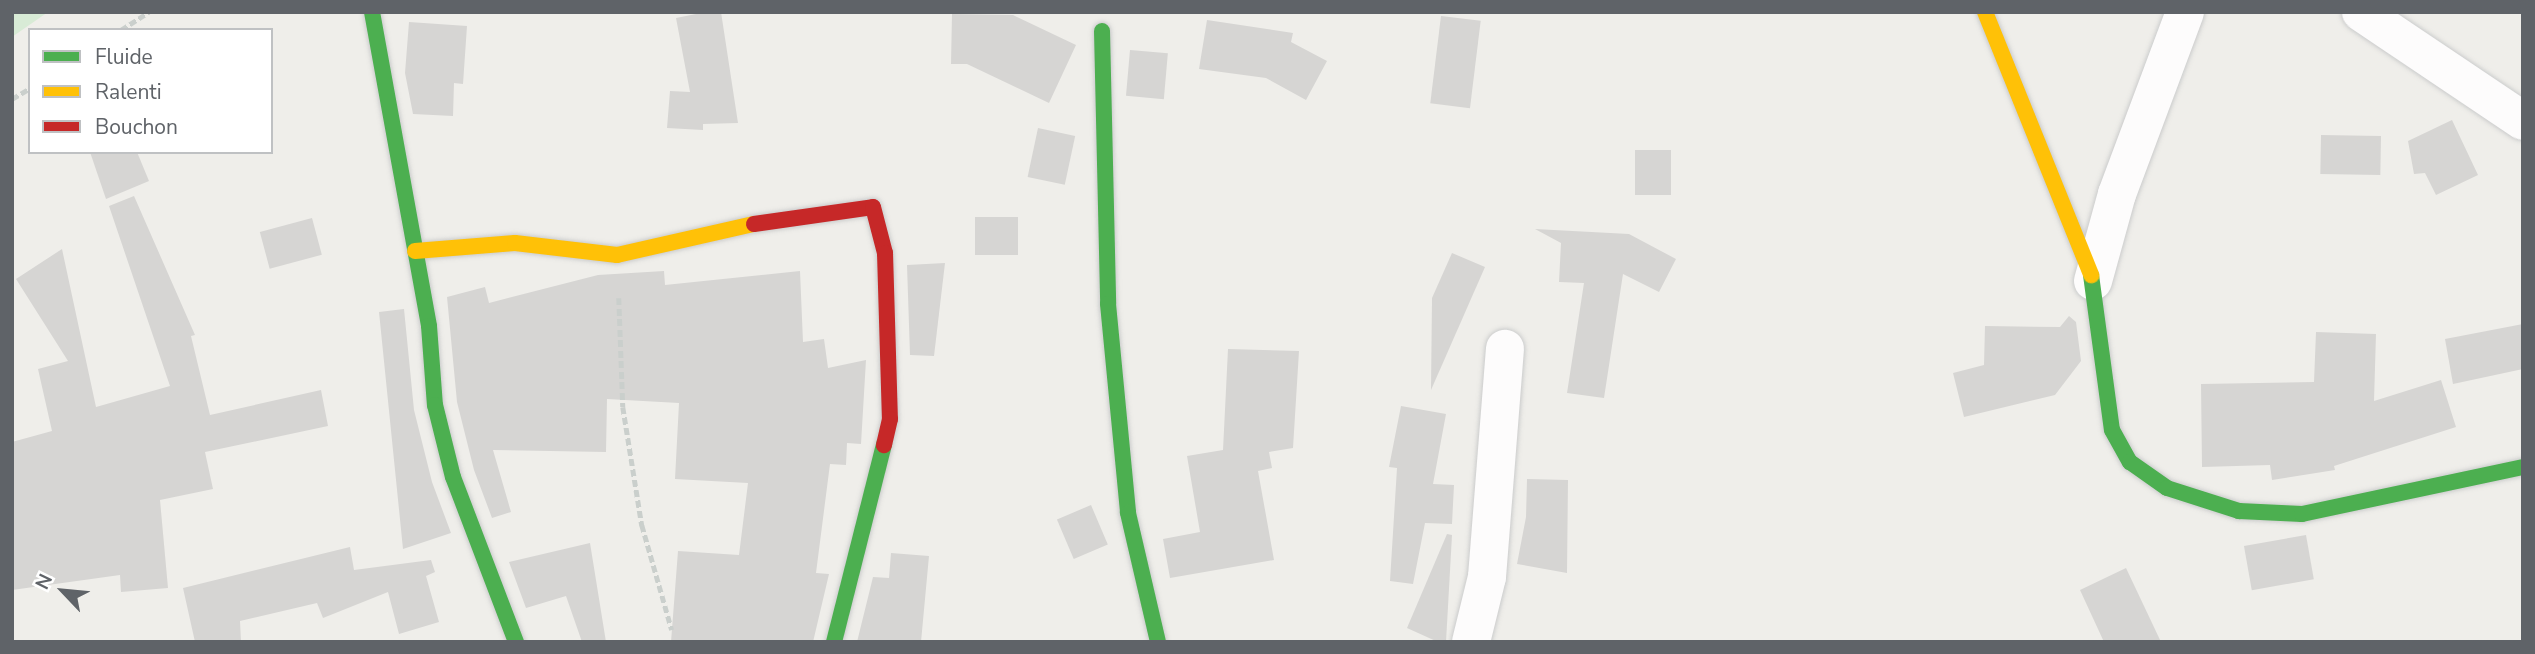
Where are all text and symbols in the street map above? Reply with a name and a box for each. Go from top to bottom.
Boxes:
legend [28,28,273,154]
text: Fluide [95,43,153,71]
text: Ralenti [95,78,162,106]
text: Bouchon [95,113,178,141]
north arrow [28,556,98,626]
text: N [29,570,59,594]

